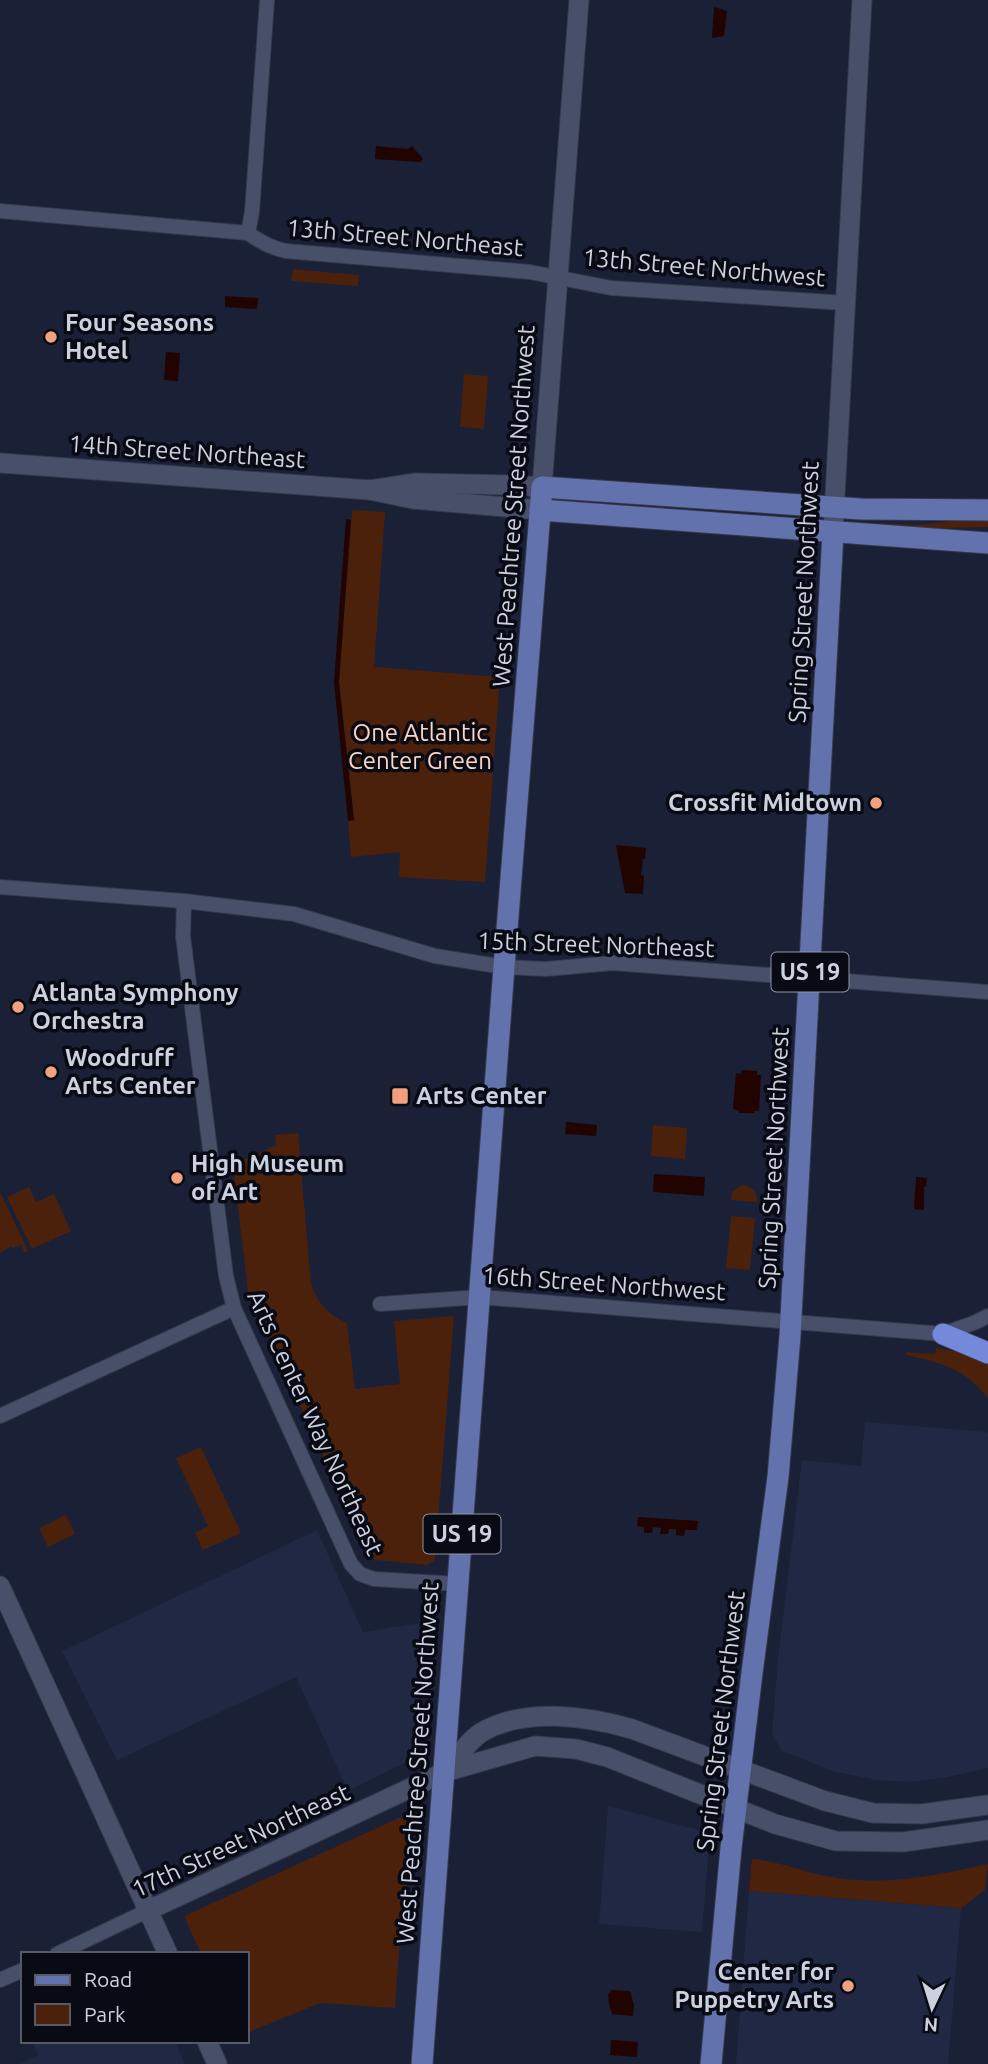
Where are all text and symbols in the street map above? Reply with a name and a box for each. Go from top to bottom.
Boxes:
street label: 13th Street Northeast [286,214,525,261]
street label: 13th Street Northwest [582,243,827,292]
place label: Four Seasons Hotel [65,309,214,364]
street label: West Peachtree Street Northwest [487,323,540,688]
marker: Four Seasons Hotel [43,329,59,345]
street label: 14th Street Northeast [68,430,307,473]
street label: Spring Street Northwest [783,460,824,724]
park label: One Atlantic Center Green [348,719,492,774]
place label: Crossfit Midtown [668,789,862,816]
marker: Crossfit Midtown [868,795,884,811]
street label: 15th Street Northeast [477,927,716,962]
road number: US 19 [772,953,848,992]
place label: Atlanta Symphony Orchestra [32,979,239,1034]
marker: Atlanta Symphony Orchestra [10,999,26,1015]
street label: Spring Street Northwest [753,1026,794,1290]
place label: Woodruff Arts Center [65,1044,196,1099]
marker: Woodruff Arts Center [43,1064,59,1080]
place label: Arts Center [416,1082,547,1109]
marker: Arts Center [390,1086,410,1106]
place label: High Museum of Art [191,1150,344,1205]
marker: High Museum of Art [169,1170,185,1186]
street label: 16th Street Northwest [482,1262,727,1305]
street label: Arts Center Way Northeast [242,1286,389,1560]
road number: US 19 [424,1514,500,1554]
street label: West Peachtree Street Northwest [391,1580,444,1945]
street label: Spring Street Northwest [691,1589,750,1853]
street label: 17th Street Northeast [128,1778,354,1903]
legend [21,1952,248,2043]
place label: Center for Puppetry Arts [674,1958,834,2013]
text: Road [84,1967,132,1991]
north arrow [897,1973,967,2043]
marker: Center for Puppetry Arts [840,1978,856,1994]
text: Park [84,2002,126,2026]
text: N [923,2013,939,2036]

